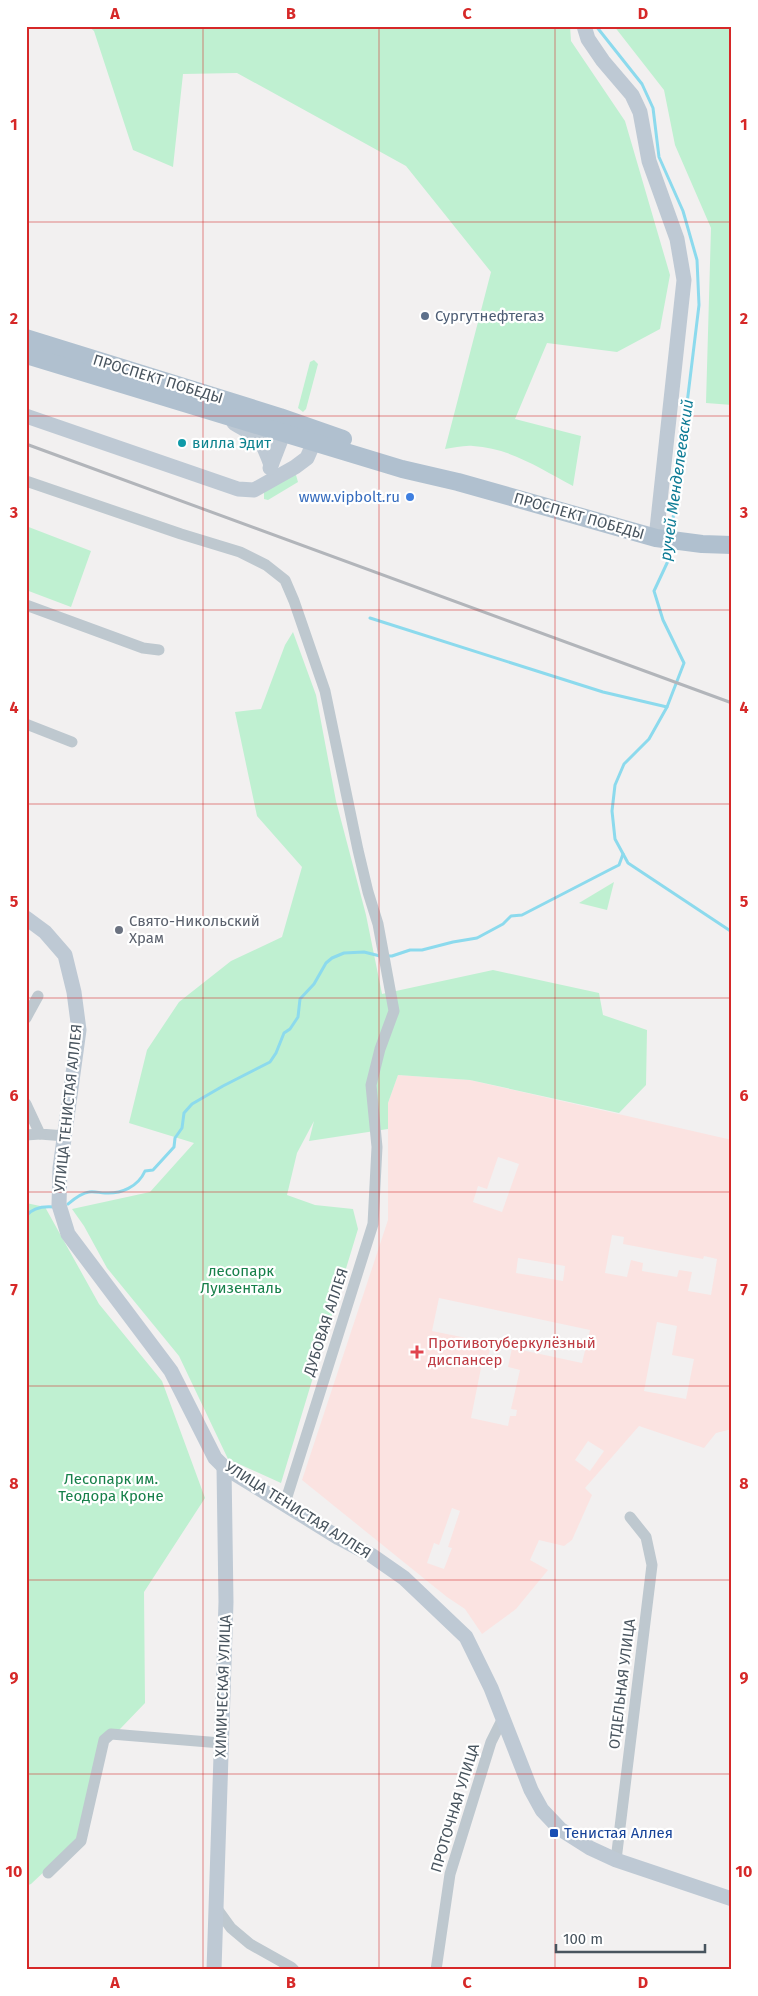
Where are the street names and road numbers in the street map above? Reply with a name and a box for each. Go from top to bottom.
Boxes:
street label: ПРОСПЕКТ ПОБЕДЫ [91,351,225,407]
street label: ПРОСПЕКТ ПОБЕДЫ [512,489,646,543]
street label: УЛИЦА ТЕНИСТАЯ АЛЛЕЯ [50,1023,86,1193]
street label: ДУБОВАЯ АЛЛЕЯ [300,1266,352,1379]
street label: УЛИЦА ТЕНИСТАЯ АЛЛЕЯ [222,1458,374,1562]
street label: ХИМИЧЕСКАЯ УЛИЦА [212,1614,234,1758]
street label: ОТДЕЛЬНАЯ УЛИЦА [605,1617,639,1750]
street label: ПРОТОЧНАЯ УЛИЦА [427,1741,483,1875]

